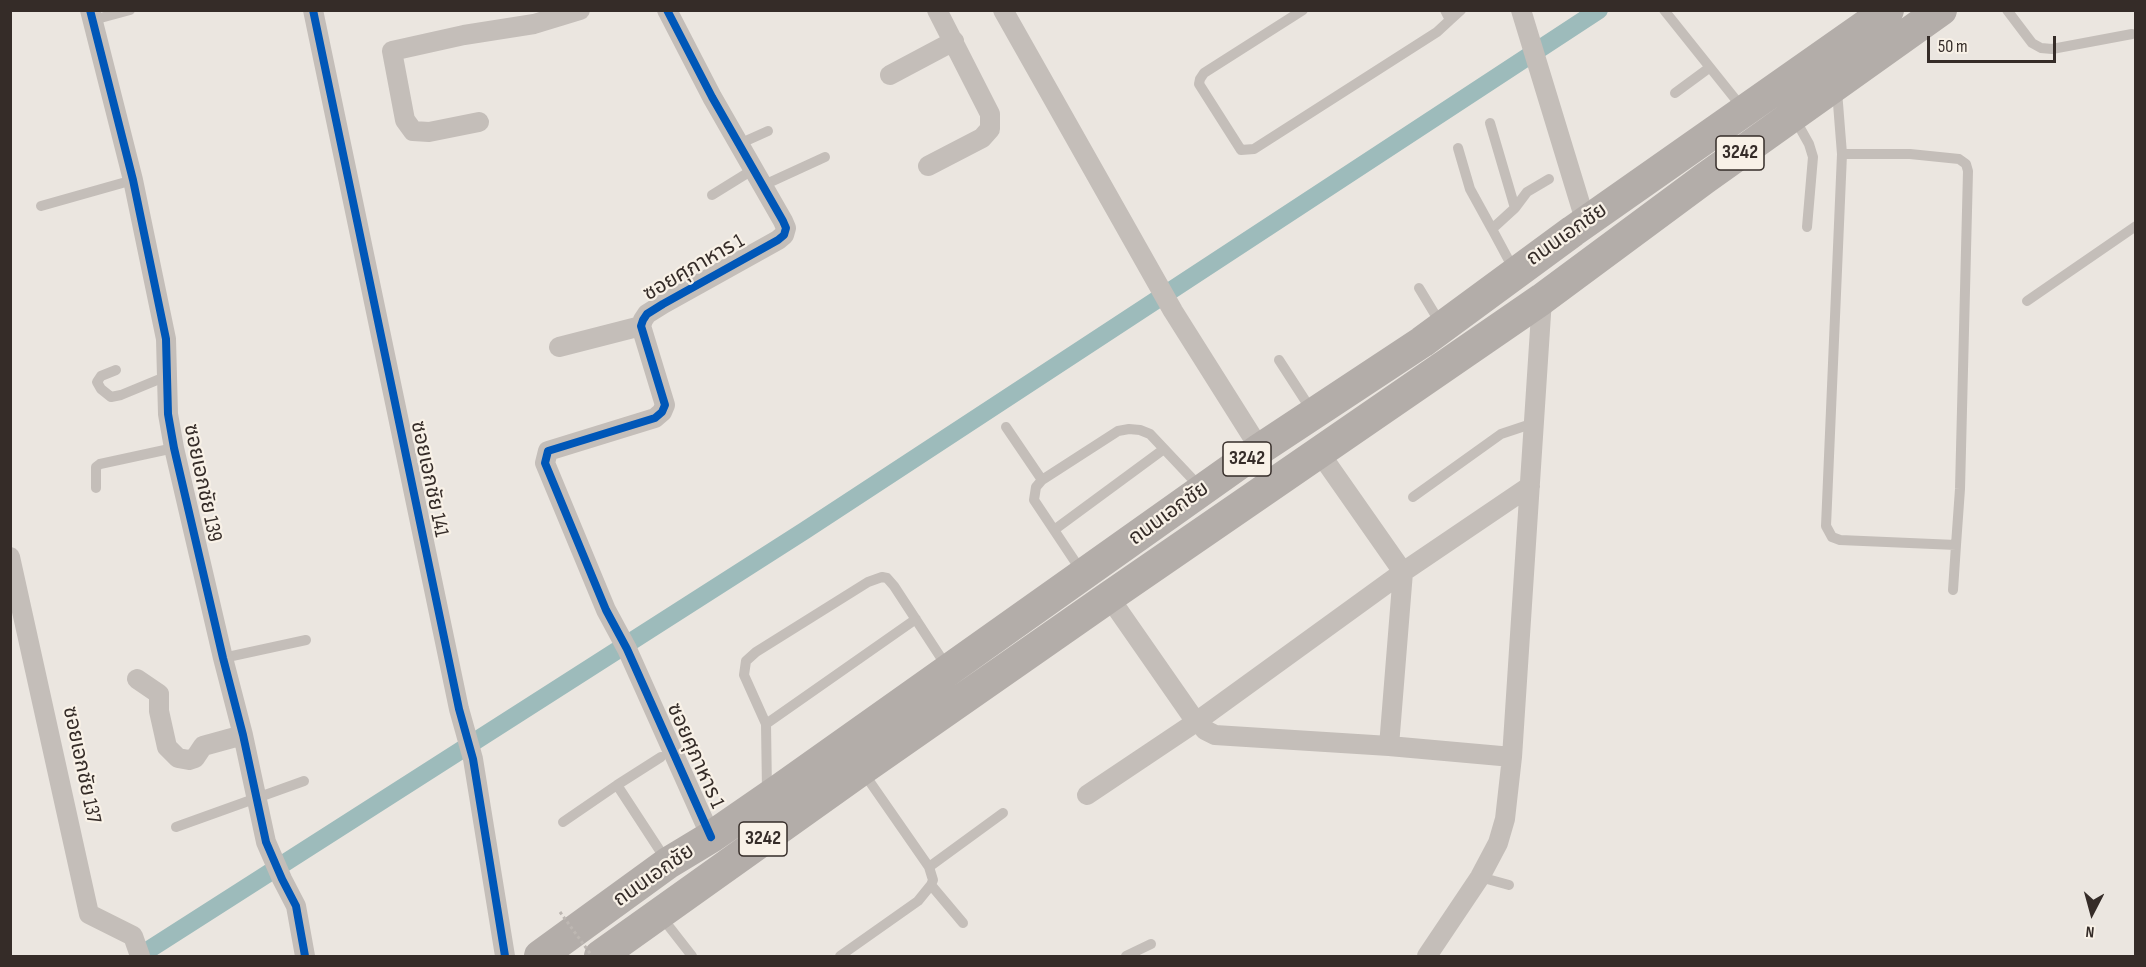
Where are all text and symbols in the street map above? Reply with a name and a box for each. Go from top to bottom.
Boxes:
scale bar [1930,24,2059,62]
text: 50 m [1938,36,1968,57]
road number: 3242 [1716,136,1764,170]
street label: ถนนเอกชัย [1522,198,1612,272]
street label: ซอยศุภาหาร 1 [639,229,749,307]
street label: ซอยเอกชัย 141 [404,419,454,539]
street label: ซอยเอกชัย 139 [177,422,227,544]
road number: 3242 [1223,442,1271,476]
street label: ถนนเอกชัย [1124,476,1214,552]
street label: ซอยศุภาหาร 1 [661,700,729,812]
street label: ซอยเอกชัย 137 [56,704,106,826]
road number: 3242 [739,822,787,856]
street label: ถนนเอกชัย [609,839,699,913]
north arrow [2062,883,2122,943]
text: N [2085,922,2095,941]

